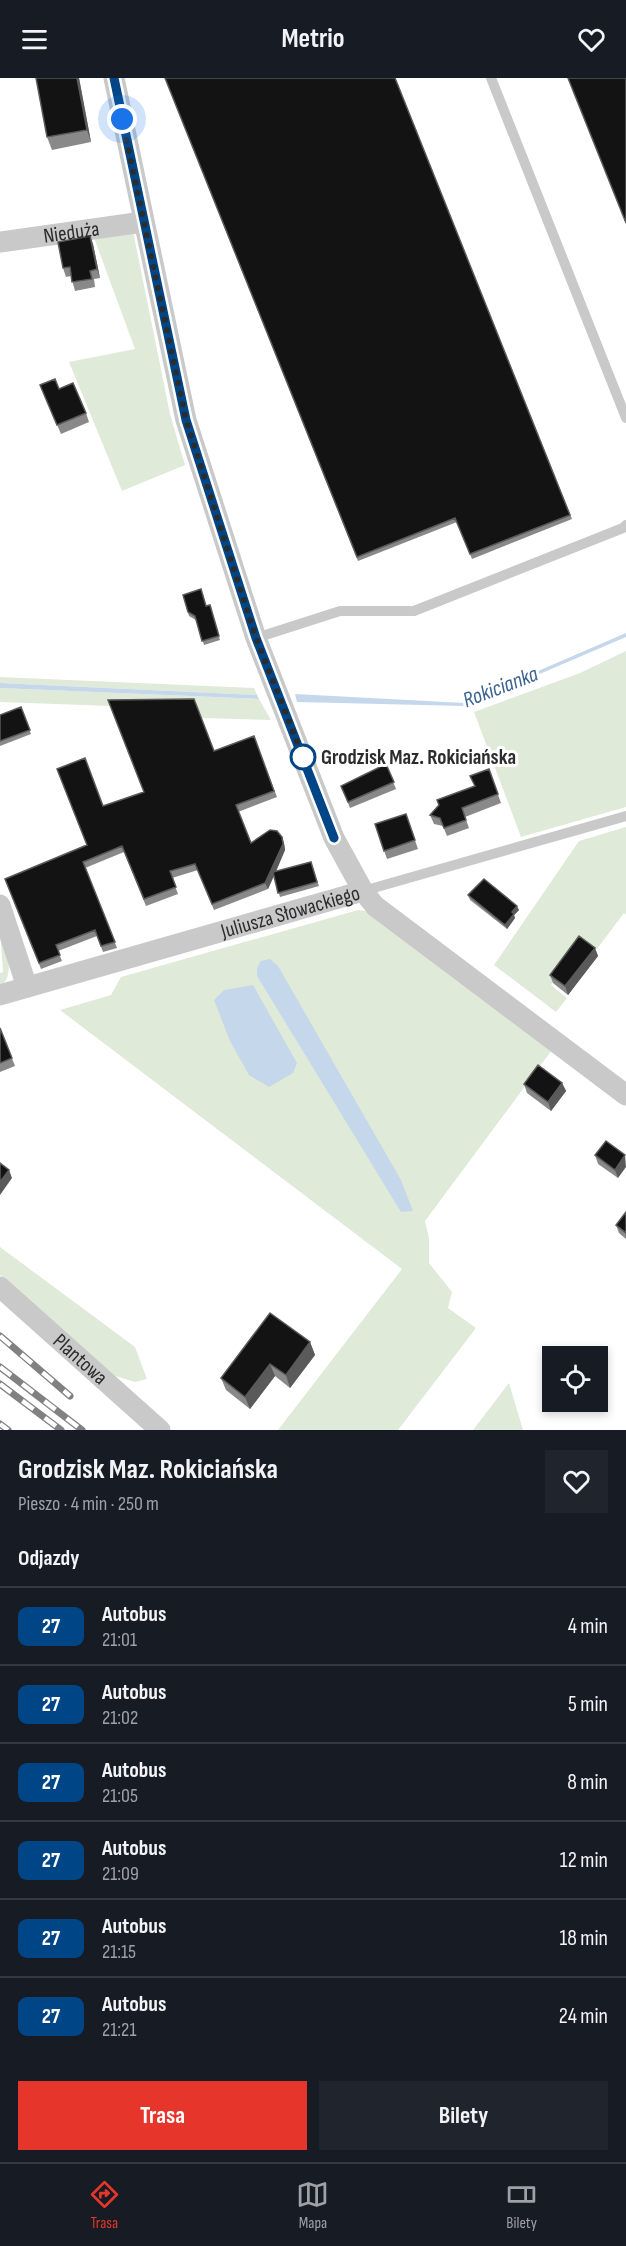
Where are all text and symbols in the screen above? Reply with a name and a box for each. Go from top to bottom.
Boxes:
icon: menu [18,23,51,56]
text: Metrio [281,23,345,55]
icon: heart [575,23,608,56]
your location [107,104,137,134]
street label: Nieduża [42,216,101,249]
water label: Rokicianka [459,661,542,714]
marker: Grodzisk Maz. Rokiciańska [290,744,316,770]
place label: Grodzisk Maz. Rokiciańska [321,745,516,770]
street label: Juliusza Słowackiego [217,881,363,944]
street label: Plantowa [48,1329,113,1390]
map controls [542,1346,608,1412]
button: locate [542,1346,608,1412]
button: heart [545,1450,608,1513]
text: Grodzisk Maz. Rokiciańska [18,1453,278,1486]
text: Pieszo · 4 min · 250 m [18,1492,159,1516]
text: Odjazdy [18,1545,79,1572]
text: Autobus [102,1601,166,1628]
text: 4 min [568,1613,608,1640]
text: 27 [42,1614,60,1639]
text: 21:01 [102,1628,137,1652]
text: Autobus [102,1679,166,1706]
text: 5 min [568,1691,608,1718]
text: 27 [42,1692,60,1717]
text: 21:02 [102,1706,138,1730]
text: Autobus [102,1757,166,1784]
text: 8 min [567,1769,608,1796]
text: 27 [42,1770,60,1795]
text: 21:05 [102,1784,138,1808]
text: Autobus [102,1835,166,1862]
text: 12 min [560,1847,608,1874]
text: 27 [42,1848,60,1873]
text: 21:09 [102,1862,139,1886]
text: Autobus [102,1913,166,1940]
text: 18 min [560,1925,608,1952]
text: 27 [42,1926,60,1951]
text: 21:15 [102,1940,136,1964]
text: Autobus [102,1991,166,2018]
text: 24 min [559,2003,608,2030]
text: 27 [42,2004,60,2029]
text: 21:21 [102,2018,136,2042]
button: Trasa [18,2081,307,2150]
button: Bilety [319,2081,608,2150]
tab: Trasa [88,2178,121,2233]
tab: Mapa [296,2178,329,2233]
tab: Bilety [505,2178,538,2233]

